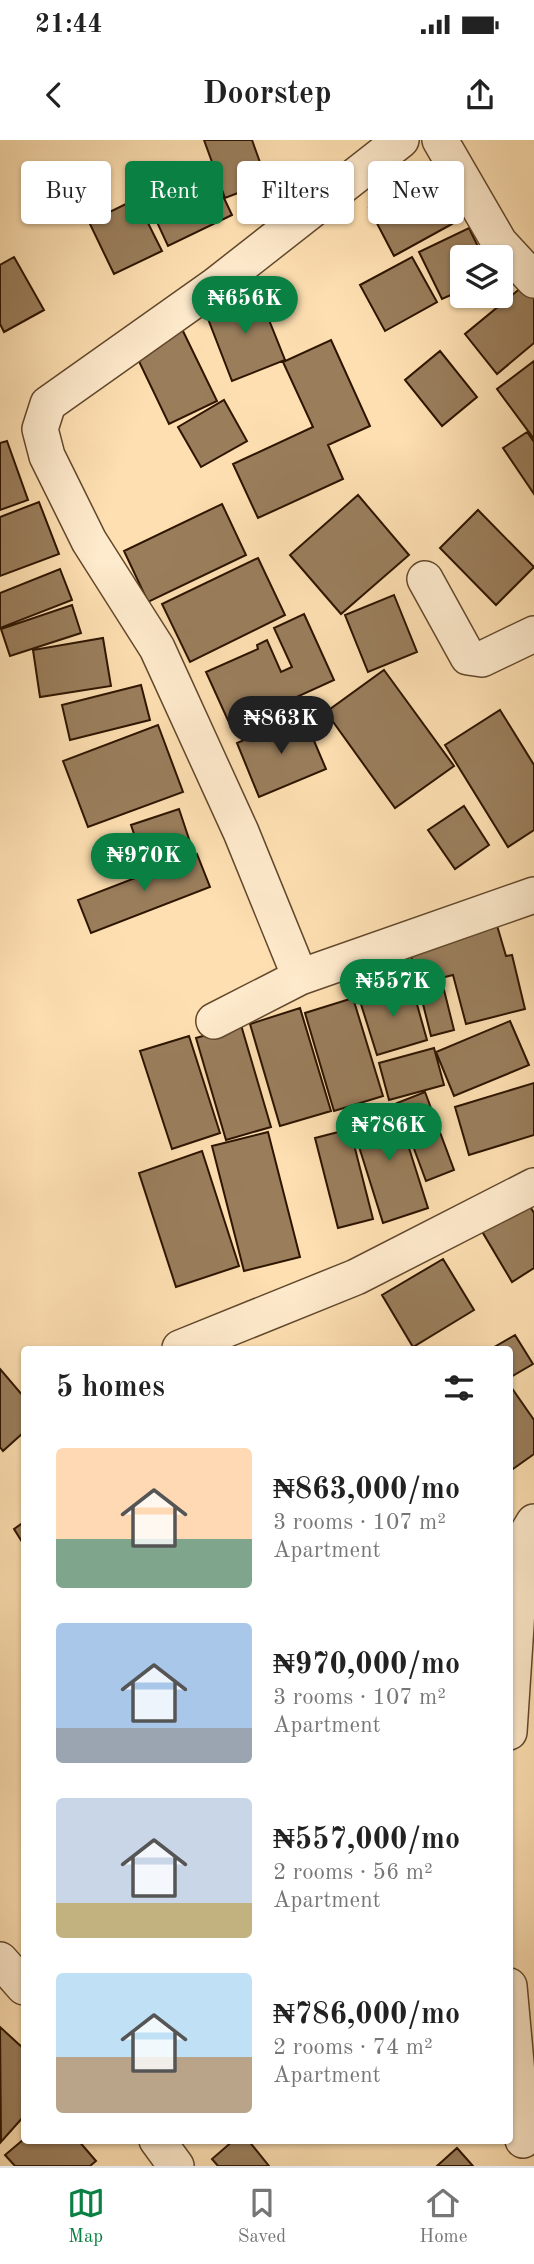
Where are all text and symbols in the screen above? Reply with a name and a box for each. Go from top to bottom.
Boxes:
text: 21:44 [35,12,103,38]
icon: back [35,76,73,114]
icon: share [461,76,499,114]
text: Doorstep [202,79,332,111]
chip: Buy [21,161,111,224]
chip: Rent [125,161,223,224]
chip: Filters [237,161,354,224]
chip: New [368,161,464,224]
map controls [450,245,513,308]
button: layers [450,245,513,308]
pin: ₦656K [196,276,294,336]
text: ₦656K [208,287,282,310]
pin: ₦863K [232,696,330,756]
text: ₦863K [244,707,318,730]
pin: ₦970K [95,834,193,893]
text: ₦970K [107,844,181,867]
pin: ₦557K [344,960,442,1019]
text: ₦557K [356,970,430,993]
pin: ₦786K [340,1104,438,1163]
text: ₦786K [352,1114,426,1137]
icon: filters [440,1369,478,1407]
text: 5 homes [56,1373,165,1403]
text: ₦863,000/mo [273,1475,460,1505]
icon: home [112,1476,196,1560]
text: 3 rooms · 107 m² [273,1511,446,1534]
text: Apartment [273,1539,381,1562]
text: ₦970,000/mo [273,1650,460,1680]
icon: home [112,1651,196,1735]
text: 3 rooms · 107 m² [273,1686,446,1709]
text: Apartment [273,1714,381,1737]
text: ₦557,000/mo [273,1825,460,1855]
icon: home [112,1826,196,1910]
text: 2 rooms · 56 m² [273,1861,433,1884]
text: Apartment [273,1889,381,1912]
text: ₦786,000/mo [273,2000,460,2030]
icon: home [112,2001,196,2085]
text: 2 rooms · 74 m² [273,2036,433,2059]
text: Apartment [273,2064,381,2087]
tab: Map [67,2184,105,2249]
tab: Saved [238,2184,286,2249]
tab: Home [419,2184,467,2249]

